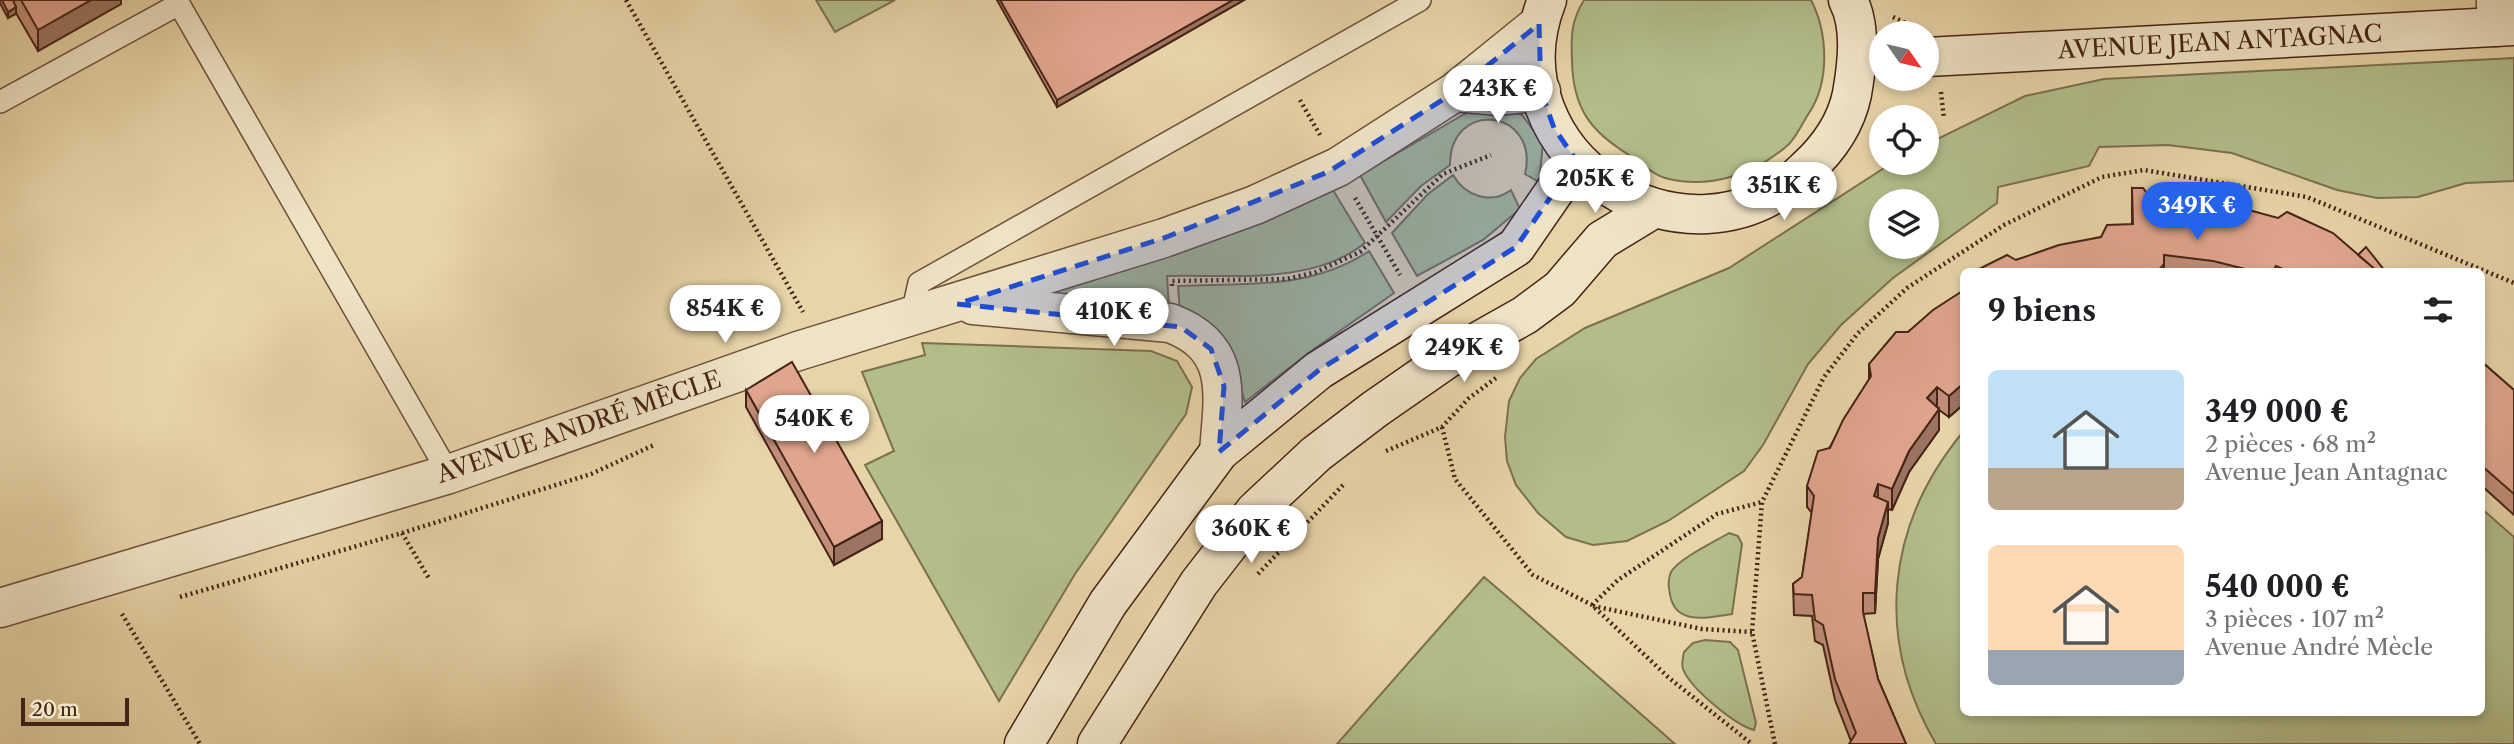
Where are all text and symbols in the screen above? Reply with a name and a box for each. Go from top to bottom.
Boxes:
street label: AVENUE JEAN ANTAGNAC [2056,19,2383,65]
north arrow [1869,21,1939,91]
map controls [1869,21,1939,259]
pin: 243K € [1441,66,1555,125]
text: 243K € [1459,74,1537,102]
button: locate [1869,105,1939,175]
pin: 205K € [1538,156,1652,215]
pin: 351K € [1727,162,1841,222]
text: 205K € [1555,164,1635,192]
text: 351K € [1747,171,1821,199]
pin: 349K € [2140,182,2254,242]
button: layers [1869,189,1939,259]
text: 349K € [2158,191,2236,219]
pin: 854K € [668,286,782,345]
pin: 410K € [1057,288,1171,348]
icon: filters [2419,291,2457,329]
text: 9 biens [1988,292,2096,329]
text: 854K € [686,294,764,322]
text: 410K € [1076,297,1152,325]
pin: 249K € [1407,324,1521,384]
text: 249K € [1424,333,1504,361]
street label: AVENUE ANDRÉ MÈCLE [432,364,725,489]
text: 349 000 € [2205,393,2349,430]
pin: 540K € [757,396,871,455]
icon: home [2044,398,2128,482]
text: 540K € [774,404,854,432]
text: 2 pièces · 68 m² [2205,430,2376,458]
text: Avenue Jean Antagnac [2205,458,2448,486]
pin: 360K € [1194,505,1308,565]
text: 360K € [1211,514,1291,542]
text: 540 000 € [2205,568,2350,605]
icon: home [2044,573,2128,657]
text: 3 pièces · 107 m² [2205,605,2384,633]
text: Avenue André Mècle [2205,633,2433,661]
scale bar [21,695,130,727]
text: 20 m [32,698,78,721]

